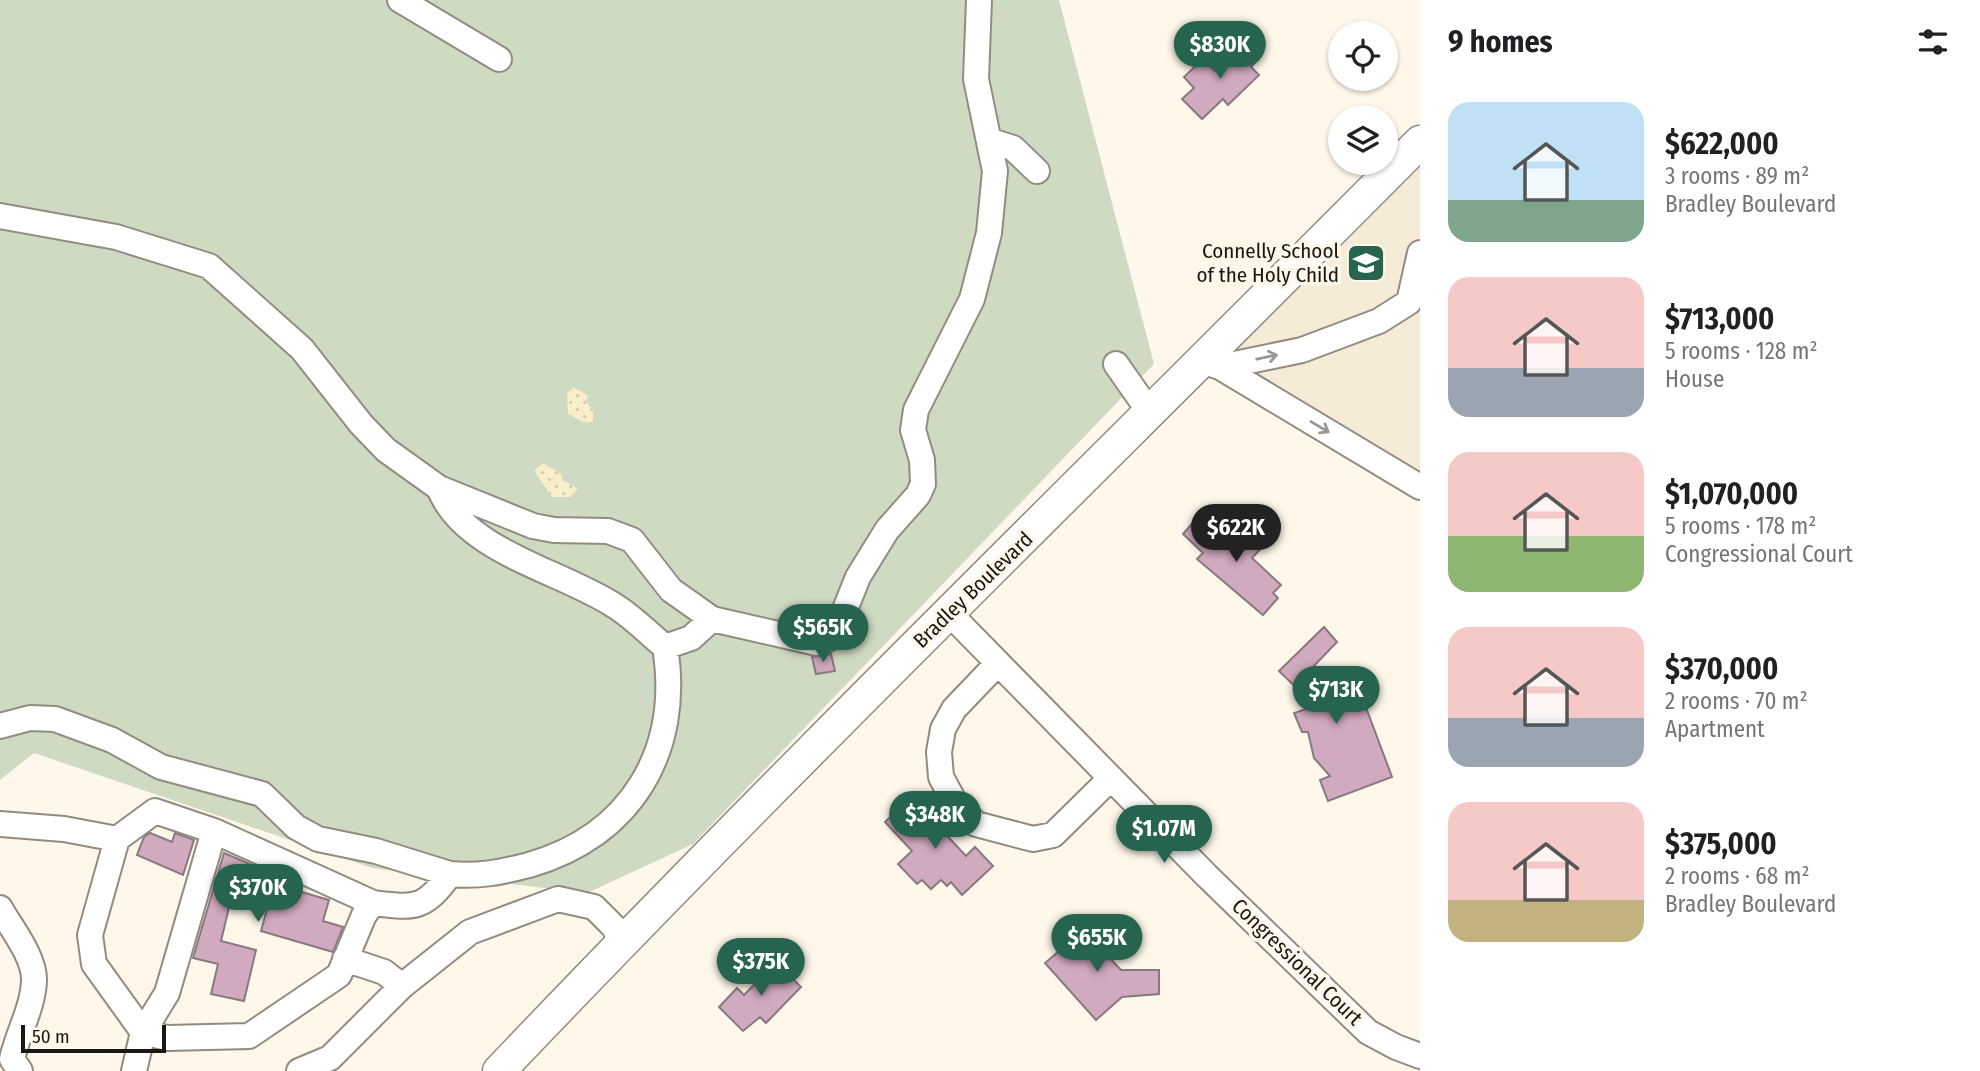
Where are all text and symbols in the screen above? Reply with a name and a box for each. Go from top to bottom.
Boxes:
map controls [1328,21,1398,175]
button: locate [1328,21,1398,91]
pin: $830K [1171,22,1269,81]
icon: filters [1914,23,1952,61]
text: 9 homes [1448,24,1553,60]
text: $830K [1190,30,1250,58]
button: layers [1328,105,1398,175]
text: $622,000 [1665,126,1779,162]
icon: home [1504,130,1588,214]
text: 3 rooms · 89 m² [1665,162,1809,190]
text: Bradley Boulevard [1665,190,1836,218]
place label: Connelly School of the Holy Child [1196,238,1339,288]
school or university icon: Connelly School of the Holy Child [1345,242,1387,284]
text: $713,000 [1665,301,1774,337]
icon: home [1504,305,1588,389]
text: 5 rooms · 128 m² [1665,337,1818,365]
one-way arrow [1255,349,1278,363]
text: House [1665,365,1724,393]
one-way arrow [1310,420,1330,434]
text: $1,070,000 [1665,476,1798,512]
icon: home [1504,480,1588,564]
pin: $622K [1187,504,1285,564]
text: 5 rooms · 178 m² [1665,512,1816,540]
text: $622K [1207,513,1265,541]
street label: Bradley Boulevard [908,526,1038,654]
text: Congressional Court [1665,540,1853,568]
pin: $565K [774,604,872,664]
text: $565K [793,613,853,641]
text: $370,000 [1665,651,1778,687]
icon: home [1504,655,1588,739]
pin: $713K [1287,666,1385,726]
text: $713K [1309,675,1363,703]
text: 2 rooms · 70 m² [1665,687,1808,715]
text: Apartment [1665,715,1765,743]
pin: $348K [886,792,984,851]
text: $348K [905,800,965,828]
pin: $1.07M [1107,806,1221,865]
text: $1.07M [1132,814,1196,842]
text: $375,000 [1665,826,1777,862]
icon: home [1504,830,1588,914]
text: 2 rooms · 68 m² [1665,862,1810,890]
pin: $370K [209,864,307,924]
text: $370K [229,873,287,901]
text: Bradley Boulevard [1665,890,1836,918]
street label: Congressional Court [1226,893,1368,1031]
pin: $655K [1048,914,1146,974]
text: $655K [1067,923,1127,951]
pin: $375K [712,939,810,998]
text: $375K [733,947,789,975]
scale bar [21,1022,166,1054]
text: 50 m [32,1025,70,1048]

